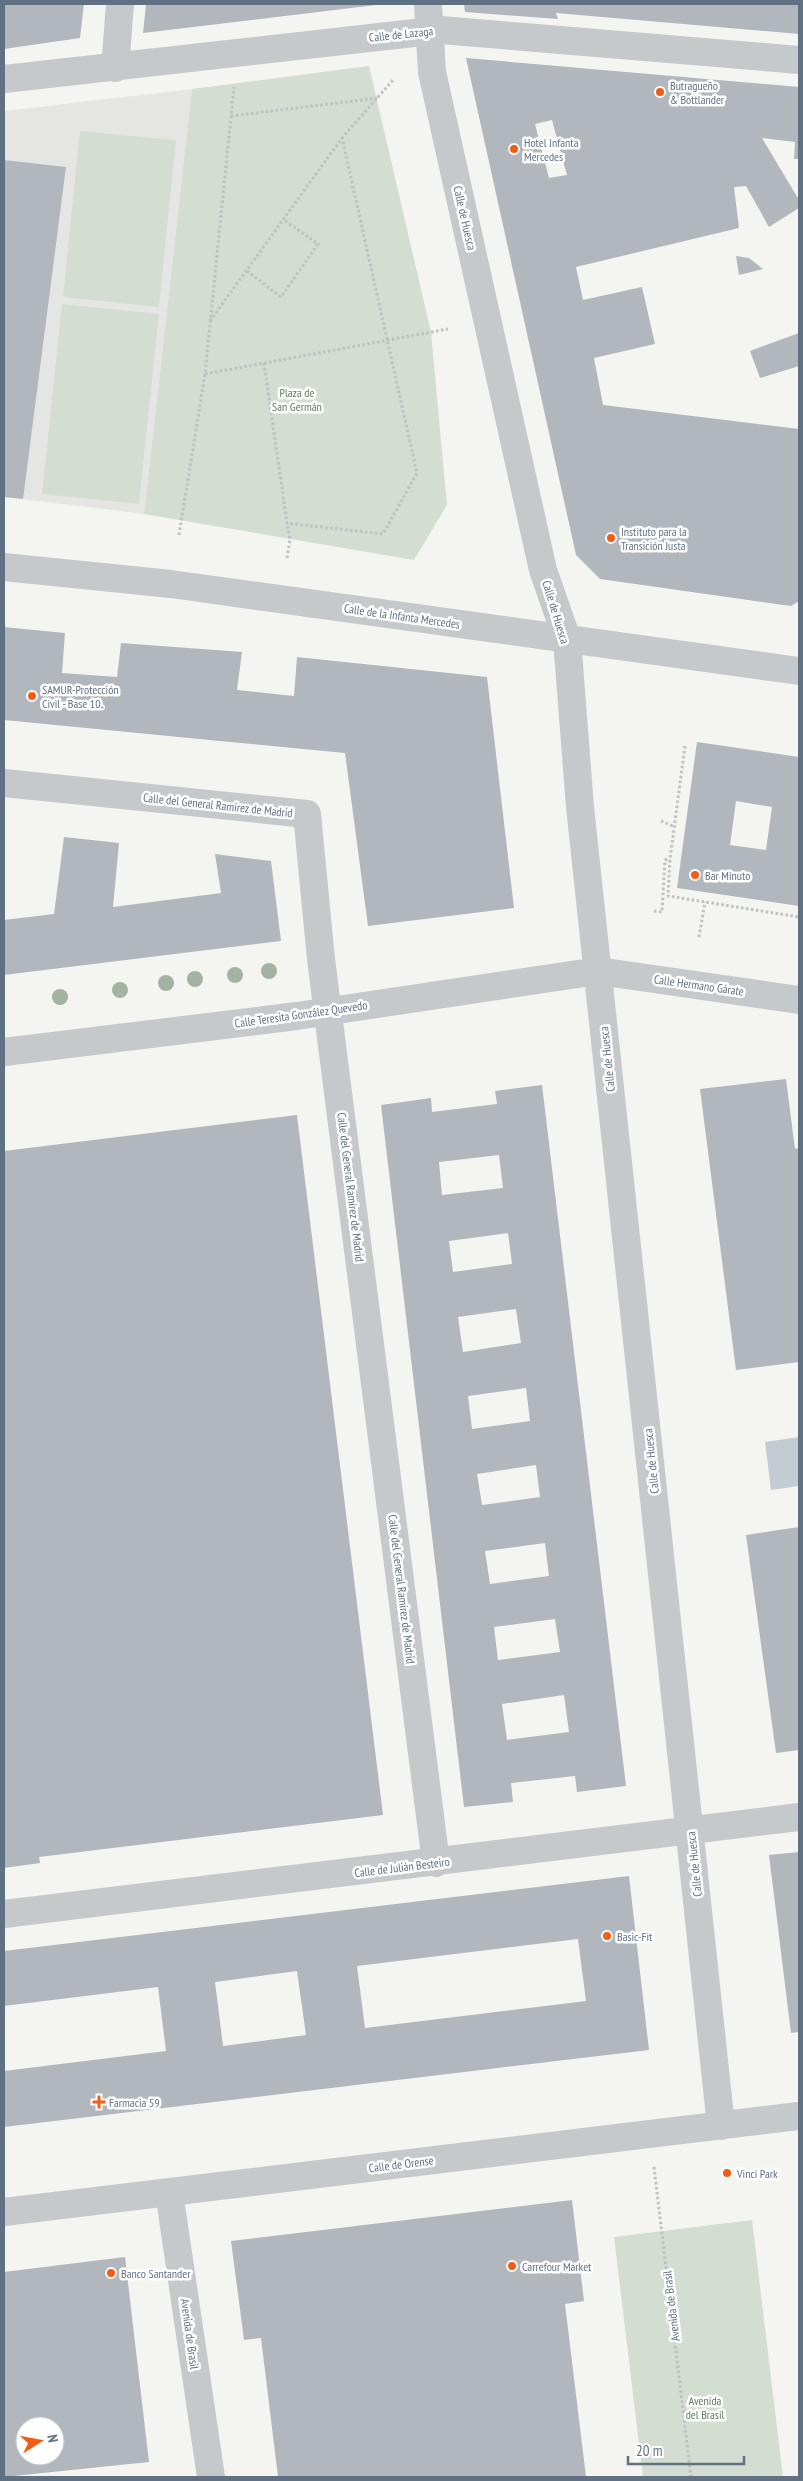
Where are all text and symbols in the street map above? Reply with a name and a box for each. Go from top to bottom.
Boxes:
street label: Calle de Lazaga [368,23,434,45]
place label: Butragueño & Bottlander [670,78,725,107]
marker: Butragueño & Bottlander [654,86,666,98]
place label: Hotel Infanta Mercedes [524,135,579,164]
marker: Hotel Infanta Mercedes [508,143,520,155]
street label: Calle de Huesca [450,184,480,252]
park label: Plaza de San Germán [272,385,322,414]
place label: Instituto para la Transición Justa [621,524,687,553]
marker: Instituto para la Transición Justa [605,532,617,544]
street label: Calle de Huesca [539,578,573,646]
street label: Calle de la Infanta Mercedes [343,600,461,632]
place label: SAMUR-Protección Civil - Base 10. [42,682,119,711]
marker: SAMUR-Protección Civil - Base 10. [26,690,38,702]
street label: Calle del General Ramírez de Madrid [142,790,294,820]
place label: Bar Minuto [705,868,750,883]
marker: Bar Minuto [689,869,701,881]
street label: Calle Hermano Gárate [653,971,745,999]
street label: Calle Teresita González Quevedo [234,997,368,1031]
street label: Calle de Huesca [596,1025,618,1092]
street label: Calle del General Ramírez de Madrid [334,1111,368,1263]
street label: Calle de Huesca [640,1427,662,1494]
street label: Calle del General Ramírez de Madrid [385,1513,419,1665]
street label: Calle de Huesca [683,1830,705,1897]
street label: Calle de Julián Besteiro [353,1854,451,1880]
place label: Basic-Fit [617,1929,653,1944]
marker: Basic-Fit [601,1930,613,1942]
place label: Farmacia 59 [109,2095,160,2110]
marker: Farmacia 59 [93,2096,105,2108]
street label: Calle de Orense [368,2153,434,2175]
place label: Vinci Park [736,2166,778,2181]
marker: Vinci Park [721,2167,733,2179]
place label: Carrefour Market [522,2259,592,2274]
marker: Carrefour Market [506,2260,518,2272]
place label: Banco Santander [121,2266,191,2281]
marker: Banco Santander [105,2267,117,2279]
street label: Avenida de Brasil [659,2270,683,2342]
street label: Avenida de Brasil [178,2298,202,2371]
park label: Avenida del Brasil [686,2393,725,2422]
north arrow [15,2416,65,2466]
text: N [43,2433,62,2444]
scale bar [628,2434,744,2466]
text: 20 m [636,2441,662,2460]

